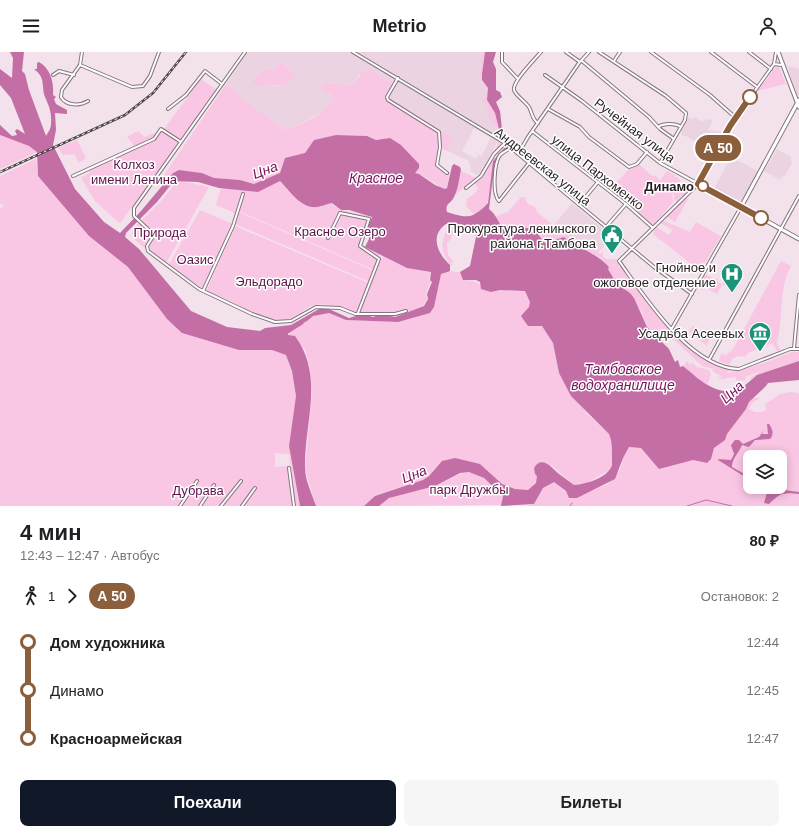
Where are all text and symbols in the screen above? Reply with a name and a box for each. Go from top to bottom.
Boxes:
icon: menu [20,15,42,37]
icon: person [757,15,779,37]
text: Metrio [373,16,427,36]
unlabelled marker [742,89,758,105]
street label: Ручейная улица [591,95,679,166]
street label: Андреевская улица [492,124,594,209]
street label: улица Пархоменко [549,132,647,213]
line badge: А 50 [690,135,746,161]
text: А 50 [703,140,733,156]
park label: Колхоз имени Ленина [91,157,178,187]
water label: Цна [250,158,280,182]
water label: Красное [349,170,403,186]
place label: Динамо [644,179,694,194]
marker: Динамо [697,180,709,192]
unlabelled marker [753,210,769,226]
place label: Прокуратура ленинского района г.Тамбова [448,221,597,251]
public building icon: Прокуратура ленинского района г.Тамбова [599,222,625,255]
park label: Красное Озеро [294,224,386,239]
park label: Природа [134,225,187,240]
park label: Оазис [177,252,214,267]
place label: Гнойное и ожоговое отделение [593,260,716,290]
hospital icon: Гнойное и ожоговое отделение [719,261,745,294]
park label: Эльдорадо [235,274,303,289]
museum icon: Усадьба Асеевых [747,320,773,353]
place label: Усадьба Асеевых [638,326,744,341]
water label: Тамбовское водохранилище [571,361,675,393]
water label: Цна [717,377,747,407]
map controls [743,450,787,494]
button: layers [743,450,787,494]
water label: Цна [399,462,429,486]
park label: парк Дружбы [430,482,508,497]
park label: Дубрава [172,483,225,498]
text: 4 мин [20,520,81,545]
text: 80 ₽ [749,532,779,549]
text: 12:43 – 12:47 · Автобус [20,548,159,563]
icon: walk [20,585,42,607]
icon: forward [61,585,83,607]
text: А 50 [97,588,127,604]
text: 1 [48,589,55,604]
text: Остановок: 2 [701,589,779,604]
text: Дом художника [50,634,165,651]
text: 12:44 [746,635,779,650]
text: Динамо [50,682,104,699]
text: 12:45 [746,683,779,698]
text: Красноармейская [50,730,182,747]
text: 12:47 [746,731,779,746]
button: Поехали [20,780,396,826]
button: Билеты [404,780,779,826]

